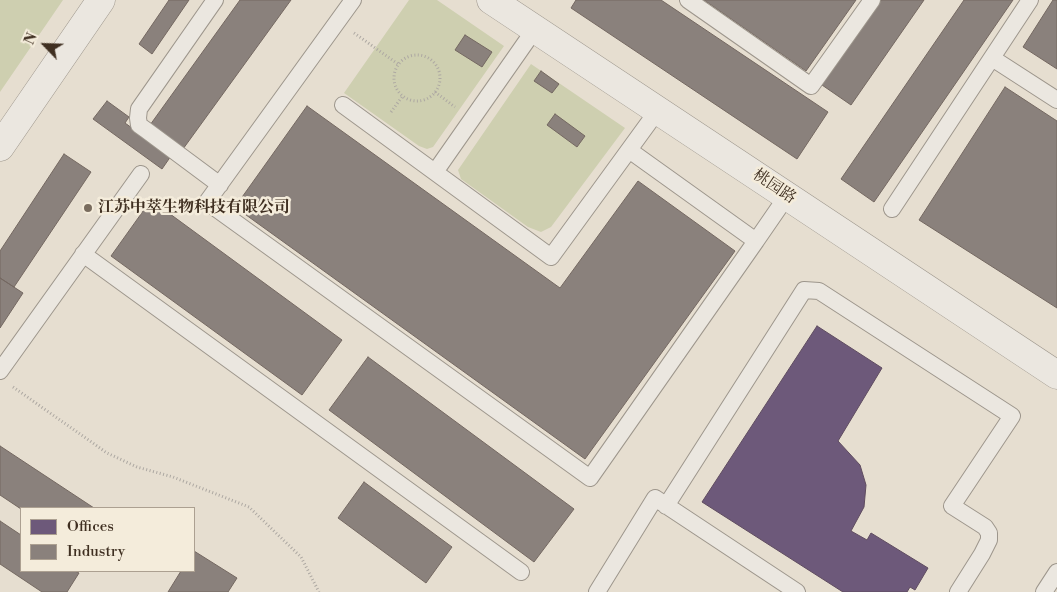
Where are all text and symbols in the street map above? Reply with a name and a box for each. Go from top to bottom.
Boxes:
north arrow [20,20,70,70]
text: N [21,30,42,48]
street label: 桃园路 [749,166,799,208]
place label: 江苏中萃生物科技有限公司 [98,198,290,218]
marker: 江苏中萃生物科技有限公司 [82,202,94,214]
legend [20,507,195,572]
text: Offices [67,517,114,536]
text: Industry [67,542,125,561]

